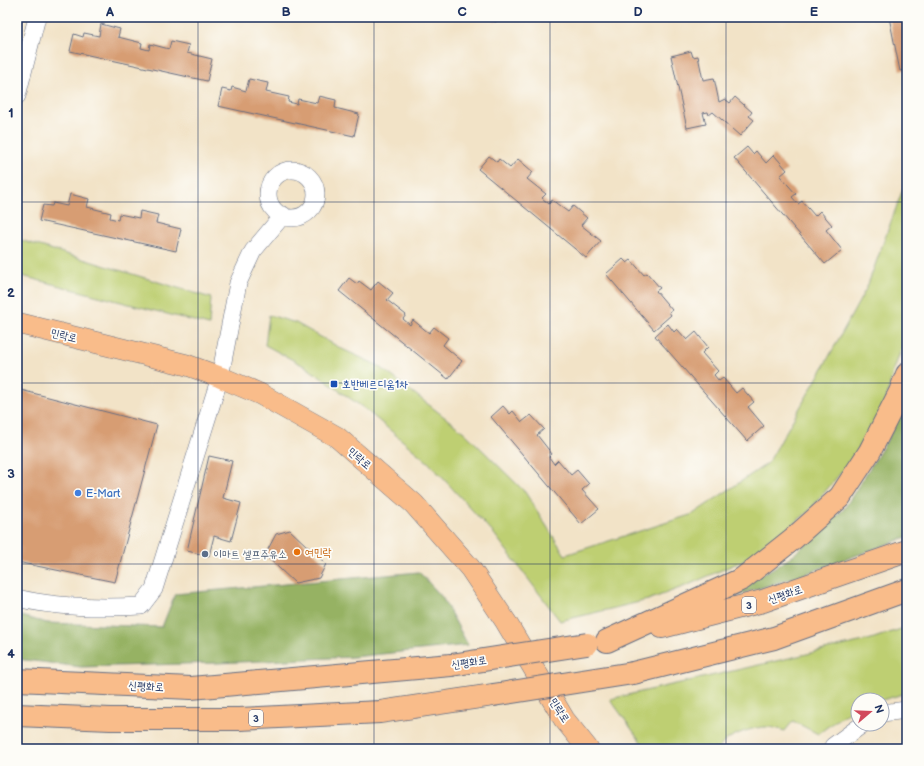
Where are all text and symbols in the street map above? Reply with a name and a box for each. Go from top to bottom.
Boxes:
text: A [105,4,114,20]
text: B [281,4,291,20]
text: C [457,4,467,20]
text: D [633,4,643,20]
text: E [810,4,819,20]
text: 1 [8,105,14,121]
text: 2 [7,285,15,301]
street label: 민락로 [49,326,78,345]
place label: 호반베르디움1차 [342,378,408,391]
marker: 호반베르디움1차 [329,379,339,389]
street label: 민락로 [345,445,374,472]
text: 3 [7,466,15,482]
place label: E-Mart [86,487,121,500]
marker: E-Mart [73,488,83,498]
place label: 여민락 [305,546,332,559]
marker: 여민락 [292,547,302,557]
place label: 이마트 셀프주유소 [213,548,287,561]
marker: 이마트 셀프주유소 [200,549,210,559]
street label: 신평화로 [766,583,804,606]
road number: 3 [742,597,756,613]
text: 4 [7,646,15,662]
street label: 신평화로 [451,654,488,671]
street label: 신평화로 [128,679,164,694]
north arrow [850,692,890,732]
street label: 민락로 [547,696,572,725]
text: N [871,703,886,715]
road number: 3 [249,710,263,726]

